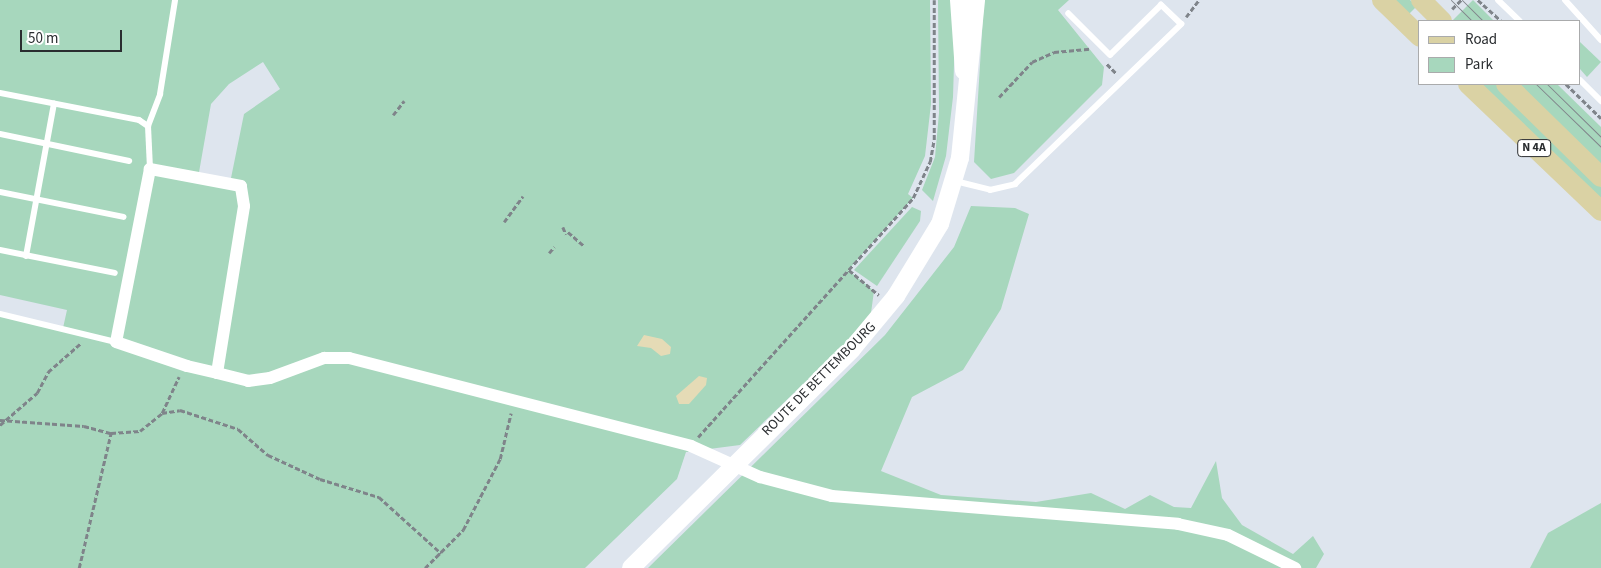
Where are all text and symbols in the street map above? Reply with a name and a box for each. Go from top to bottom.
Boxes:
scale bar [22,20,125,52]
legend [1418,20,1581,85]
text: 50 m [28,28,58,49]
text: Road [1465,29,1497,50]
text: Park [1465,54,1493,75]
road number: N 4A [1516,138,1552,158]
street label: ROUTE DE BETTEMBOURG [759,319,879,439]

